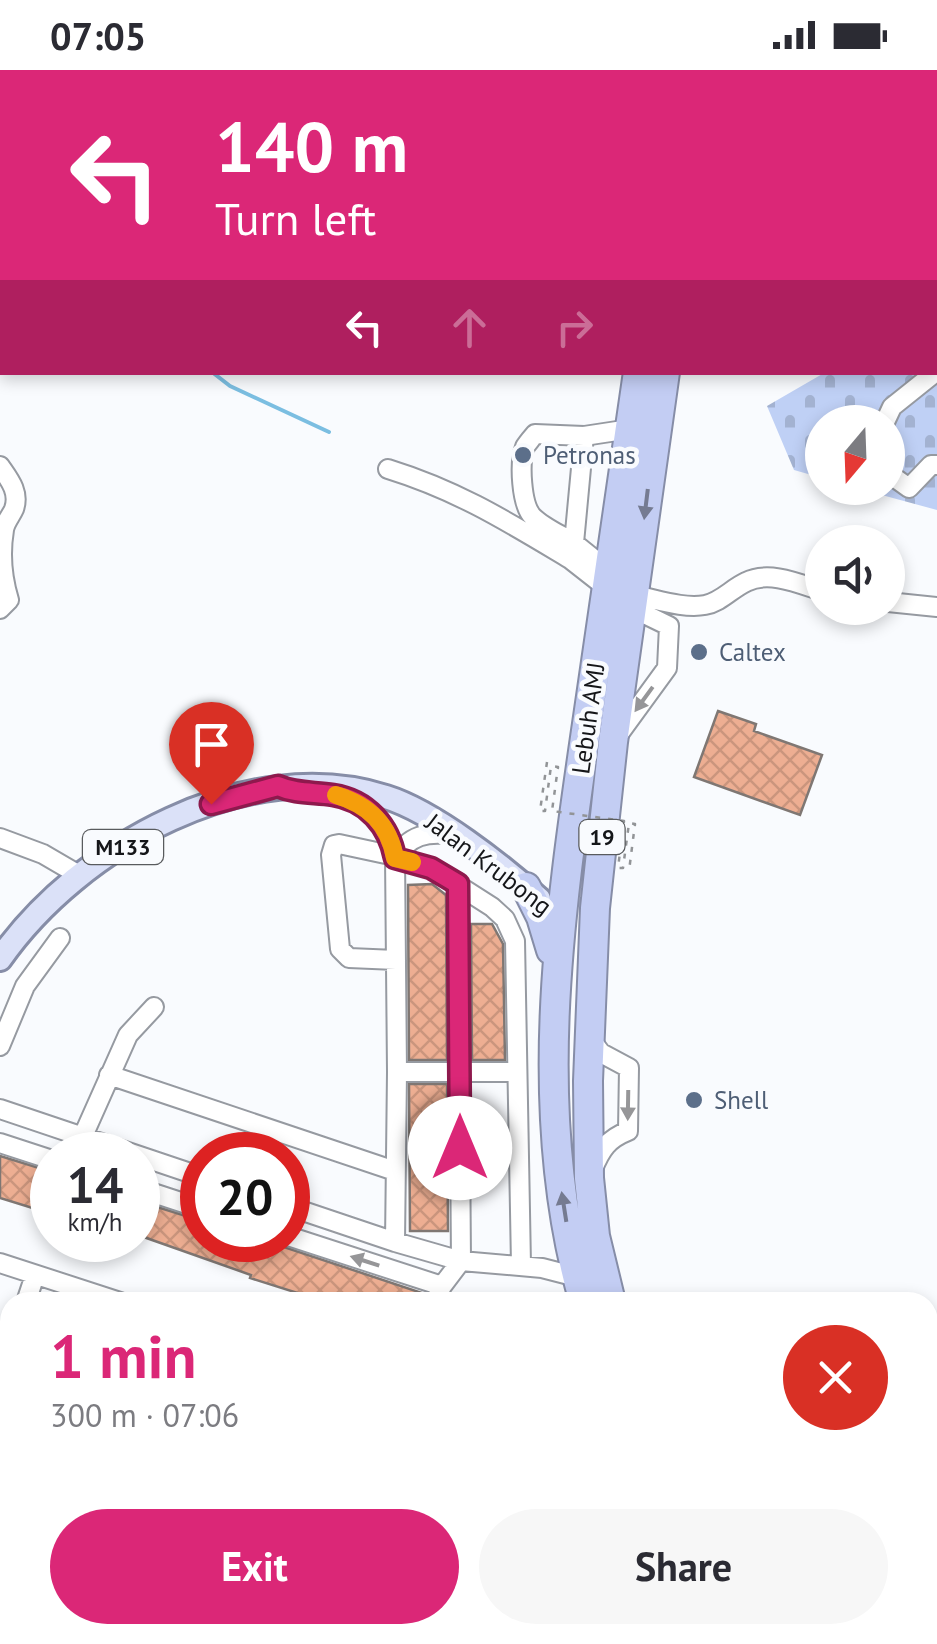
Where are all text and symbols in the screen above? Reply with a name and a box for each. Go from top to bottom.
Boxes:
text: 07:05 [50,11,146,60]
text: 140 m [215,101,408,191]
icon: left [50,110,180,240]
text: Turn left [215,189,376,247]
icon: left [337,300,392,355]
icon: ahead [442,300,497,355]
icon: right [547,300,602,355]
north arrow [805,405,905,505]
map controls [805,405,905,625]
place label: Petronas [543,439,636,471]
marker: Petronas [512,444,534,466]
one-way arrow [638,488,654,520]
button: sound [805,525,905,625]
place label: Caltex [719,636,786,668]
marker: Caltex [688,641,710,663]
street label: Lebuh AMJ [564,660,612,776]
one-way arrow [635,686,654,713]
pin [169,702,254,805]
icon: arrive [184,717,239,772]
street label: Jalan Krubong [419,805,559,922]
road number: 19 [580,820,624,854]
road number: M133 [83,830,163,864]
place label: Shell [714,1084,769,1116]
marker: Shell [683,1089,705,1111]
one-way arrow [620,1090,636,1122]
position arrow [408,1096,512,1200]
speed limit sign: 20 [180,1132,310,1262]
text: 14 [67,1152,123,1217]
one-way arrow [556,1191,572,1222]
text: km/h [68,1206,122,1238]
one-way arrow [349,1253,379,1268]
text: 1 min [50,1317,196,1395]
button: close [783,1325,888,1430]
text: 300 m · 07:06 [50,1394,239,1436]
button: Exit [50,1509,459,1624]
button: Share [479,1509,888,1624]

